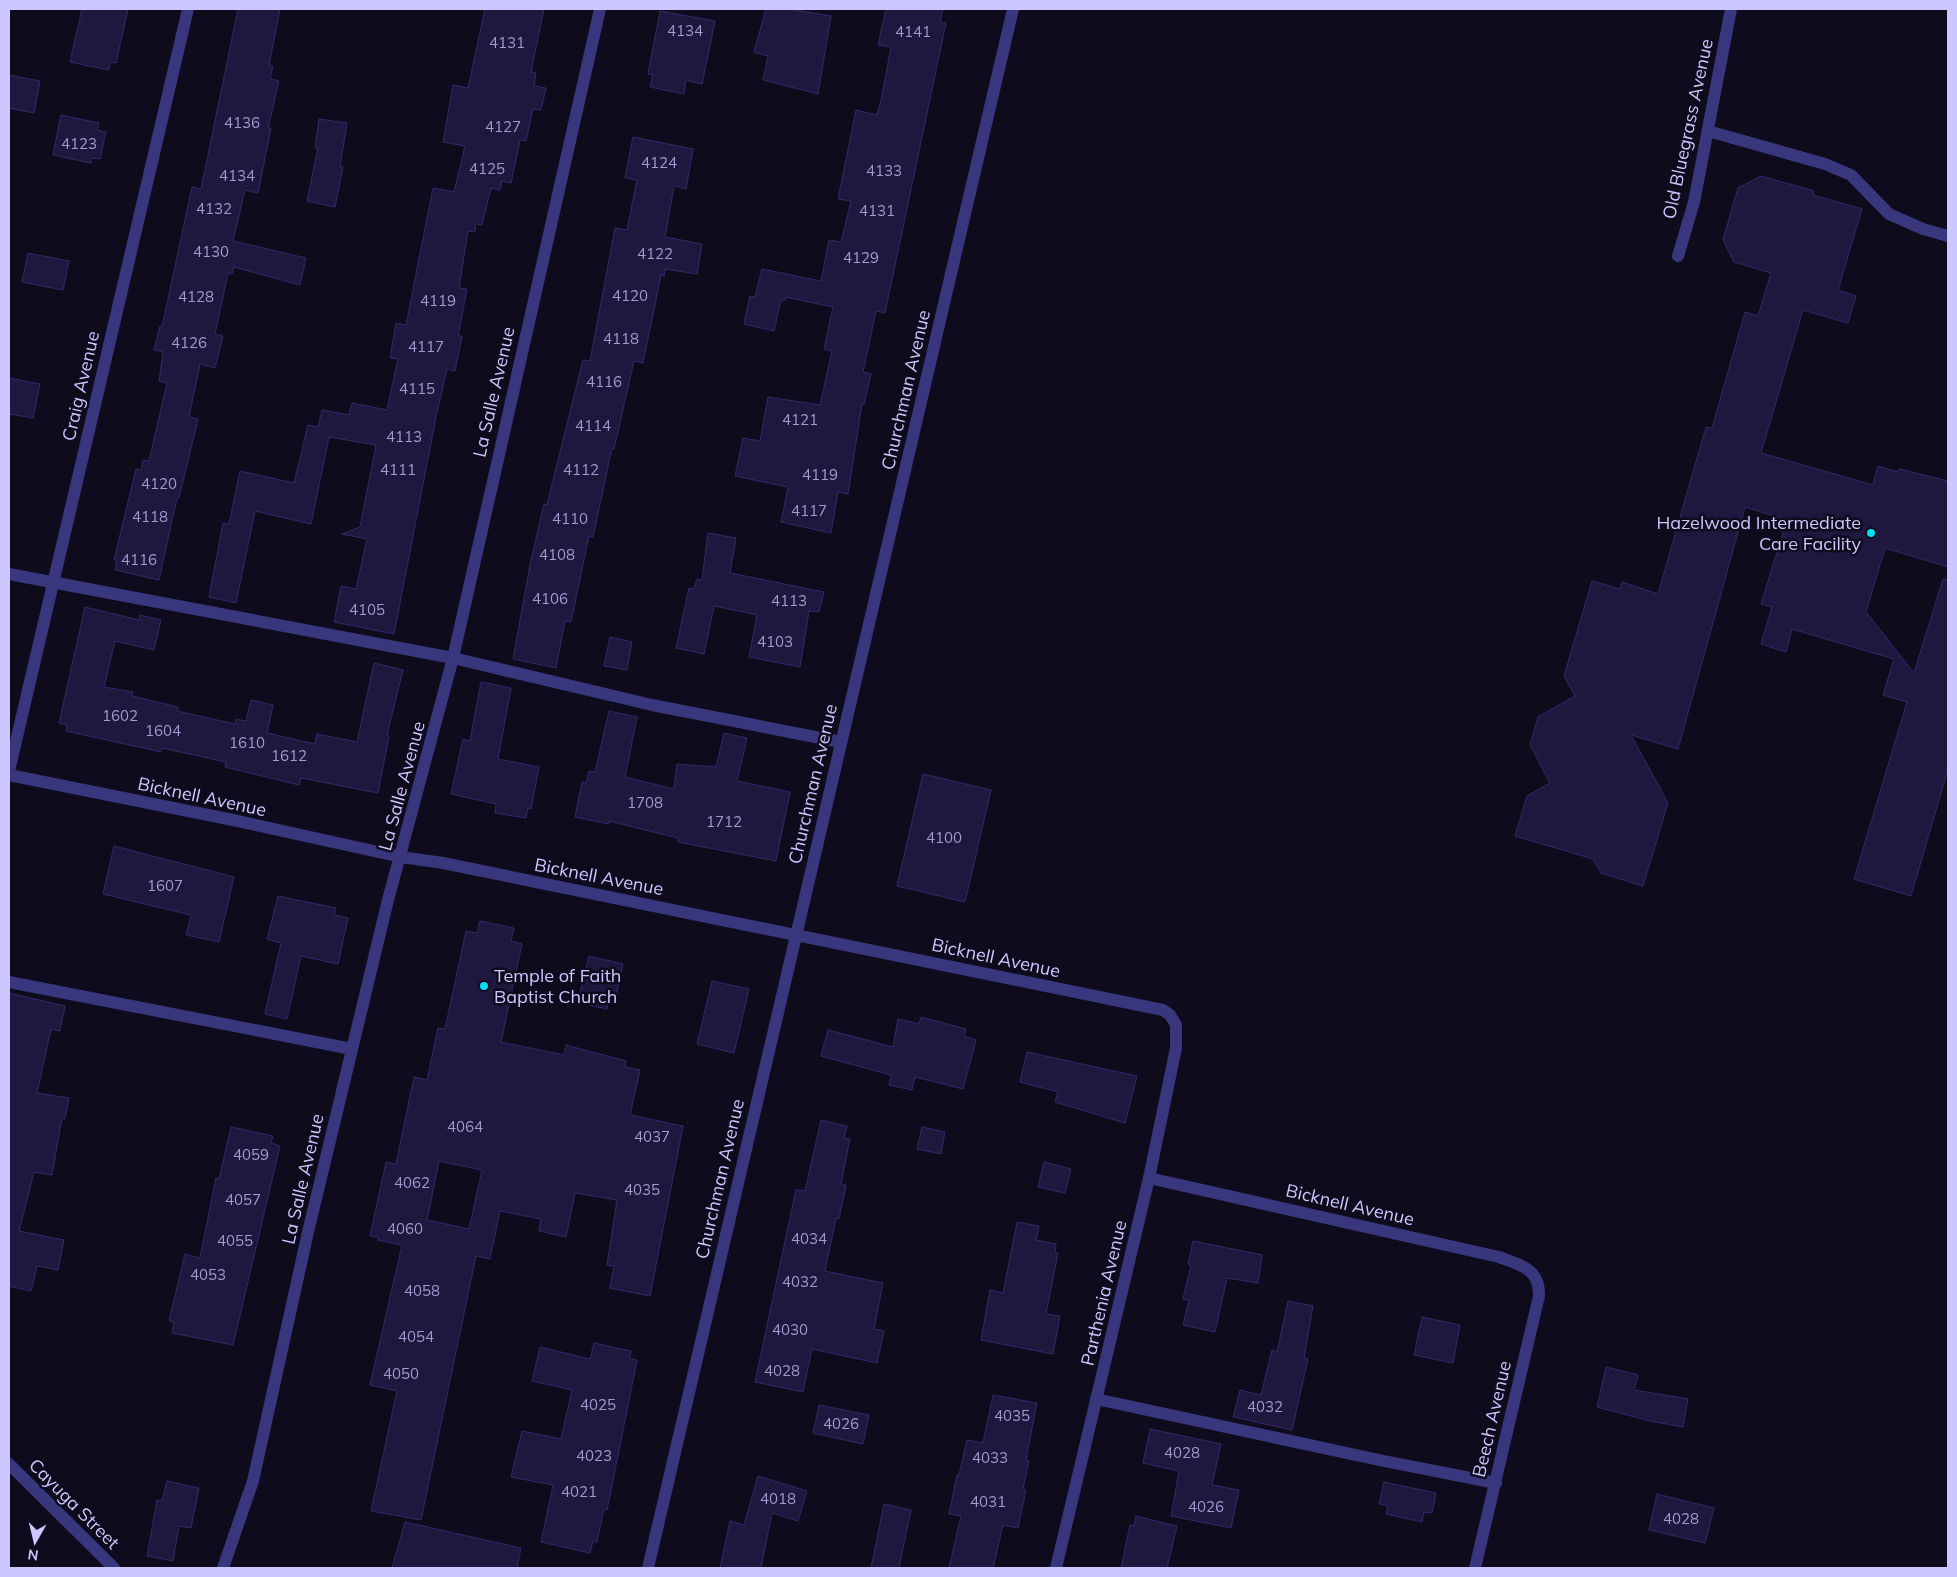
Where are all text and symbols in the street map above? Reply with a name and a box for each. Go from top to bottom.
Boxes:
house number: 4134 [667,21,703,40]
house number: 4141 [895,22,931,41]
house number: 4131 [489,33,525,52]
street label: Old Bluegrass Avenue [1657,37,1718,221]
house number: 4136 [224,113,260,132]
house number: 4127 [485,117,521,136]
house number: 4123 [61,134,97,153]
house number: 4124 [641,153,677,172]
house number: 4125 [469,159,505,178]
house number: 4133 [866,161,902,180]
house number: 4134 [219,166,255,185]
house number: 4132 [196,199,232,218]
house number: 4131 [859,201,895,220]
house number: 4130 [193,242,229,261]
house number: 4122 [637,244,673,263]
house number: 4129 [843,248,879,267]
house number: 4120 [612,286,648,305]
house number: 4128 [178,287,214,306]
house number: 4119 [420,291,456,310]
street label: Churchman Avenue [876,308,935,472]
street label: La Salle Avenue [467,324,520,459]
street label: Craig Avenue [57,329,104,443]
house number: 4118 [603,329,639,348]
house number: 4126 [171,333,207,352]
house number: 4117 [408,337,444,356]
house number: 4116 [586,372,622,391]
house number: 4115 [399,379,435,398]
house number: 4121 [782,410,818,429]
house number: 4114 [575,416,611,435]
house number: 4113 [386,427,422,446]
house number: 4111 [380,460,416,479]
house number: 4112 [563,460,599,479]
house number: 4119 [802,465,838,484]
house number: 4120 [141,474,177,493]
house number: 4117 [791,501,827,520]
house number: 4118 [132,507,168,526]
house number: 4110 [552,509,588,528]
place label: Hazelwood Intermediate Care Facility [1656,511,1861,555]
marker: Hazelwood Intermediate Care Facility [1865,527,1877,539]
house number: 4108 [539,545,575,564]
house number: 4116 [121,550,157,569]
house number: 4106 [532,589,568,608]
house number: 4113 [771,591,807,610]
house number: 4105 [349,600,385,619]
house number: 4103 [757,632,793,651]
street label: Churchman Avenue [783,702,842,866]
house number: 1602 [102,706,138,725]
street label: La Salle Avenue [373,719,430,853]
house number: 1604 [145,721,181,740]
house number: 1610 [229,733,265,752]
house number: 1612 [271,746,307,765]
street label: Bicknell Avenue [136,772,269,821]
house number: 1708 [627,793,663,812]
house number: 1712 [706,812,742,831]
house number: 4100 [926,828,962,847]
street label: Bicknell Avenue [533,853,666,900]
house number: 1607 [147,876,183,895]
street label: Bicknell Avenue [930,933,1063,982]
place label: Temple of Faith Baptist Church [494,964,621,1008]
marker: Temple of Faith Baptist Church [478,980,490,992]
street label: Churchman Avenue [690,1097,749,1261]
street label: La Salle Avenue [276,1111,329,1246]
house number: 4064 [447,1117,483,1136]
house number: 4037 [634,1127,670,1146]
house number: 4059 [233,1145,269,1164]
house number: 4062 [394,1173,430,1192]
street label: Bicknell Avenue [1284,1179,1417,1230]
house number: 4035 [624,1180,660,1199]
house number: 4057 [225,1190,261,1209]
street label: Parthenia Avenue [1076,1218,1131,1368]
house number: 4060 [387,1219,423,1238]
house number: 4034 [791,1229,827,1248]
house number: 4055 [217,1231,253,1250]
house number: 4053 [190,1265,226,1284]
house number: 4032 [782,1272,818,1291]
house number: 4058 [404,1281,440,1300]
house number: 4030 [772,1320,808,1339]
house number: 4054 [398,1327,434,1346]
street label: Beech Avenue [1467,1358,1516,1479]
house number: 4028 [764,1361,800,1380]
house number: 4050 [383,1364,419,1383]
house number: 4025 [580,1395,616,1414]
house number: 4032 [1247,1397,1283,1416]
house number: 4035 [994,1406,1030,1425]
house number: 4026 [823,1414,859,1433]
house number: 4028 [1164,1443,1200,1462]
house number: 4023 [576,1446,612,1465]
house number: 4033 [972,1448,1008,1467]
street label: Cayuga Street [24,1454,124,1554]
house number: 4021 [561,1482,597,1501]
house number: 4018 [760,1489,796,1508]
house number: 4031 [970,1492,1006,1511]
house number: 4026 [1188,1497,1224,1516]
house number: 4028 [1663,1509,1699,1528]
north arrow [10,1517,60,1567]
text: N [27,1545,40,1565]

